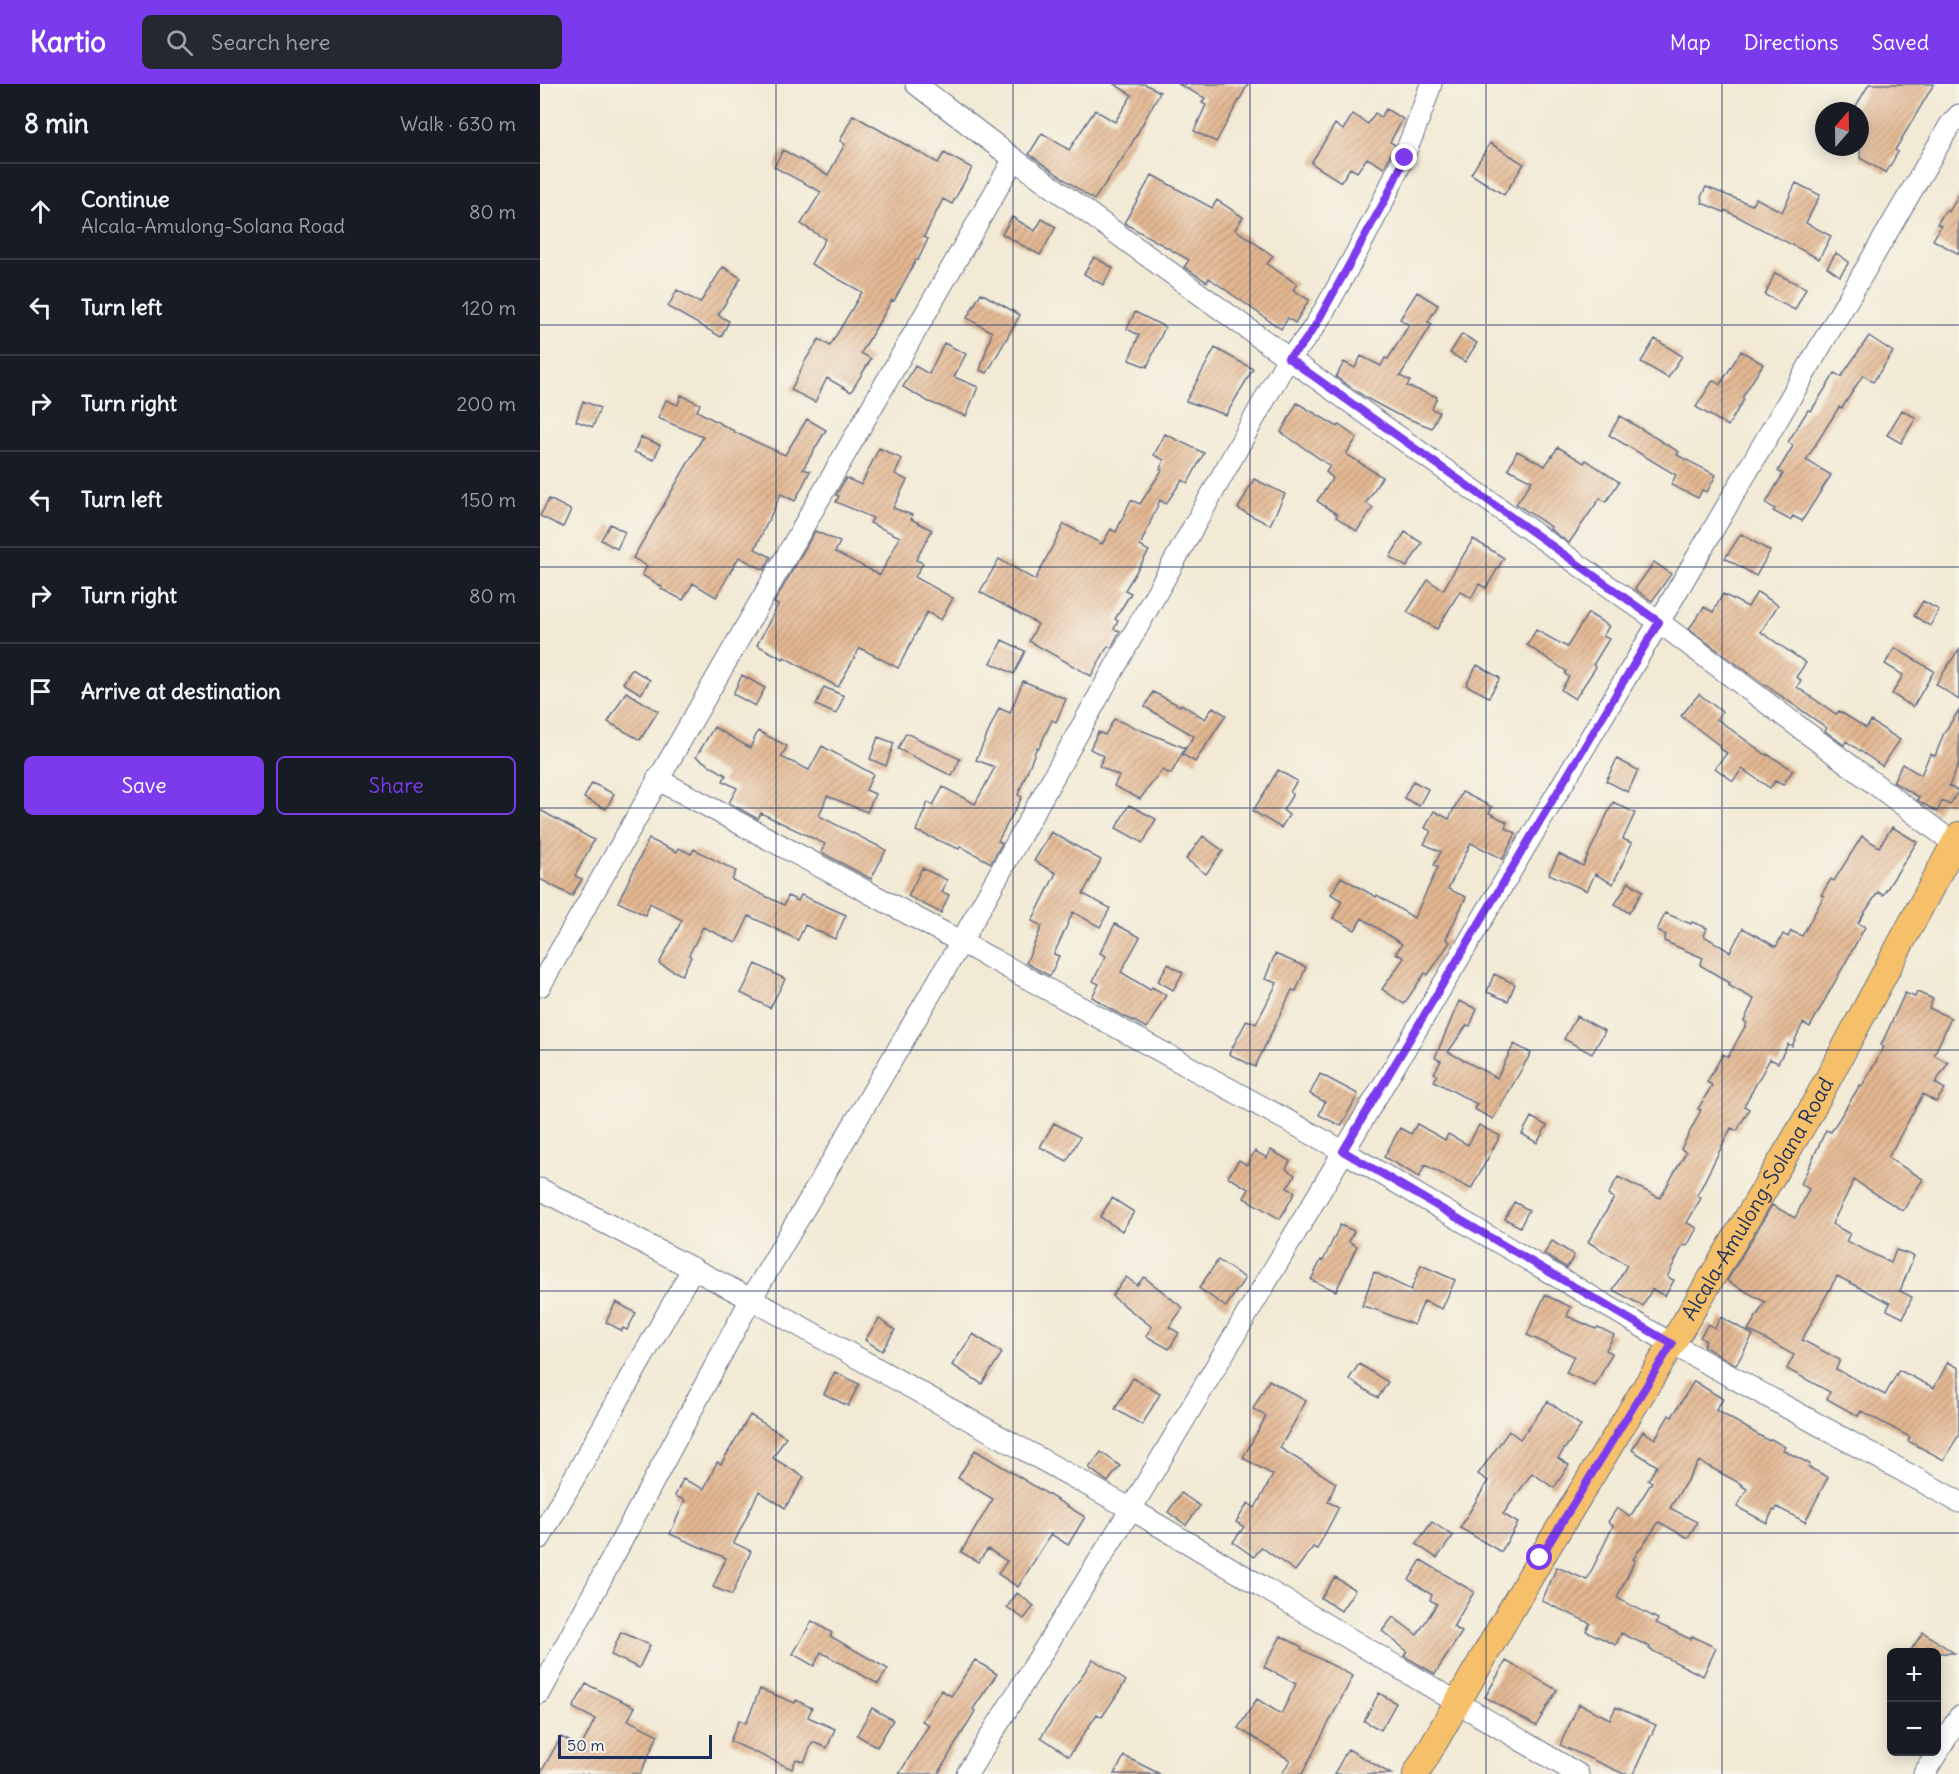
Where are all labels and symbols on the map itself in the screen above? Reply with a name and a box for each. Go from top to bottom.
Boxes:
north arrow [1815,102,1869,156]
route end [1391,144,1417,170]
street label: Alcala-Amulong-Solana Road [1675,1073,1839,1325]
route start [1526,1544,1552,1570]
scale bar [558,1732,712,1760]

